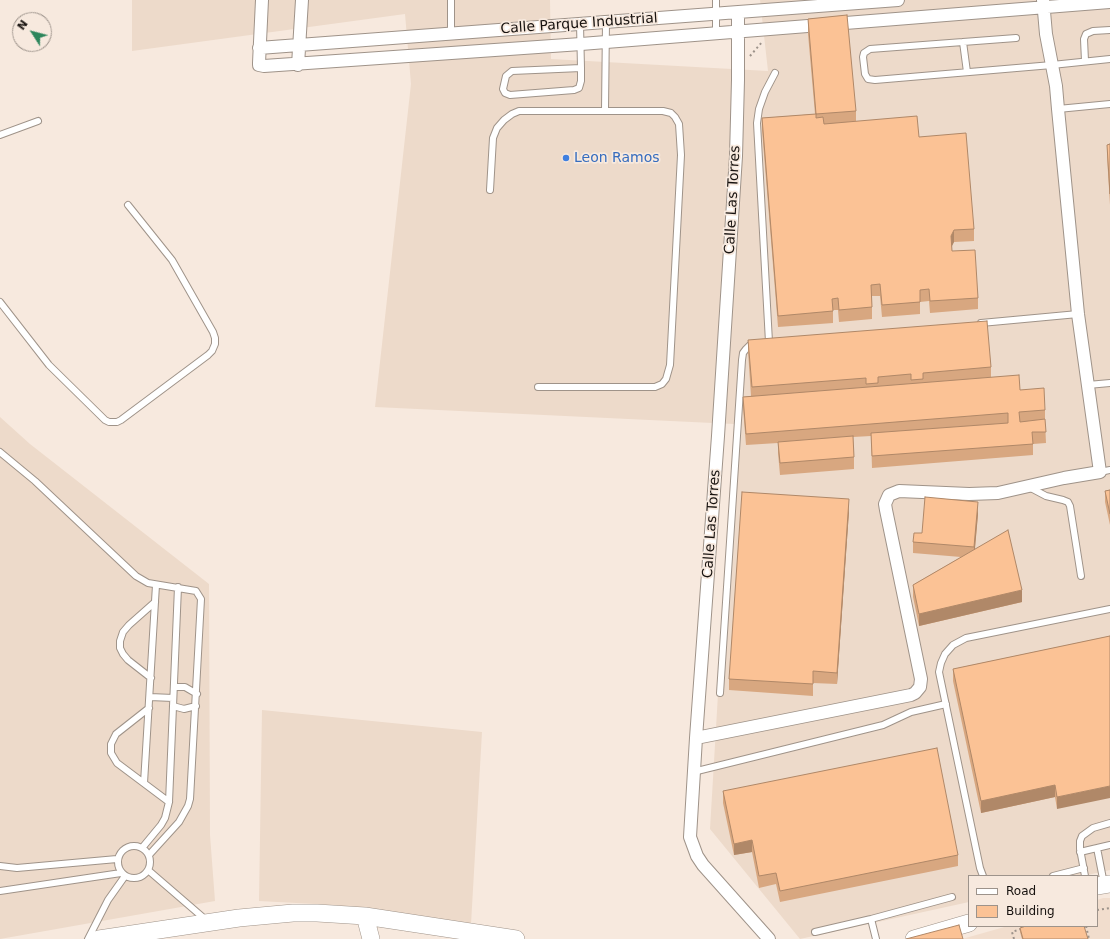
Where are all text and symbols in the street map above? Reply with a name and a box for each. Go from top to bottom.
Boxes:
street label: Calle Parque Industrial [500,10,658,38]
north arrow [12,12,52,52]
text: N [15,18,31,33]
street label: Calle Las Torres [722,145,744,255]
place label: Leon Ramos [574,150,660,166]
marker: Leon Ramos [561,153,571,163]
street label: Calle Las Torres [700,469,724,579]
legend [968,875,1098,927]
text: Road [1006,884,1036,898]
text: Building [1006,904,1055,918]

